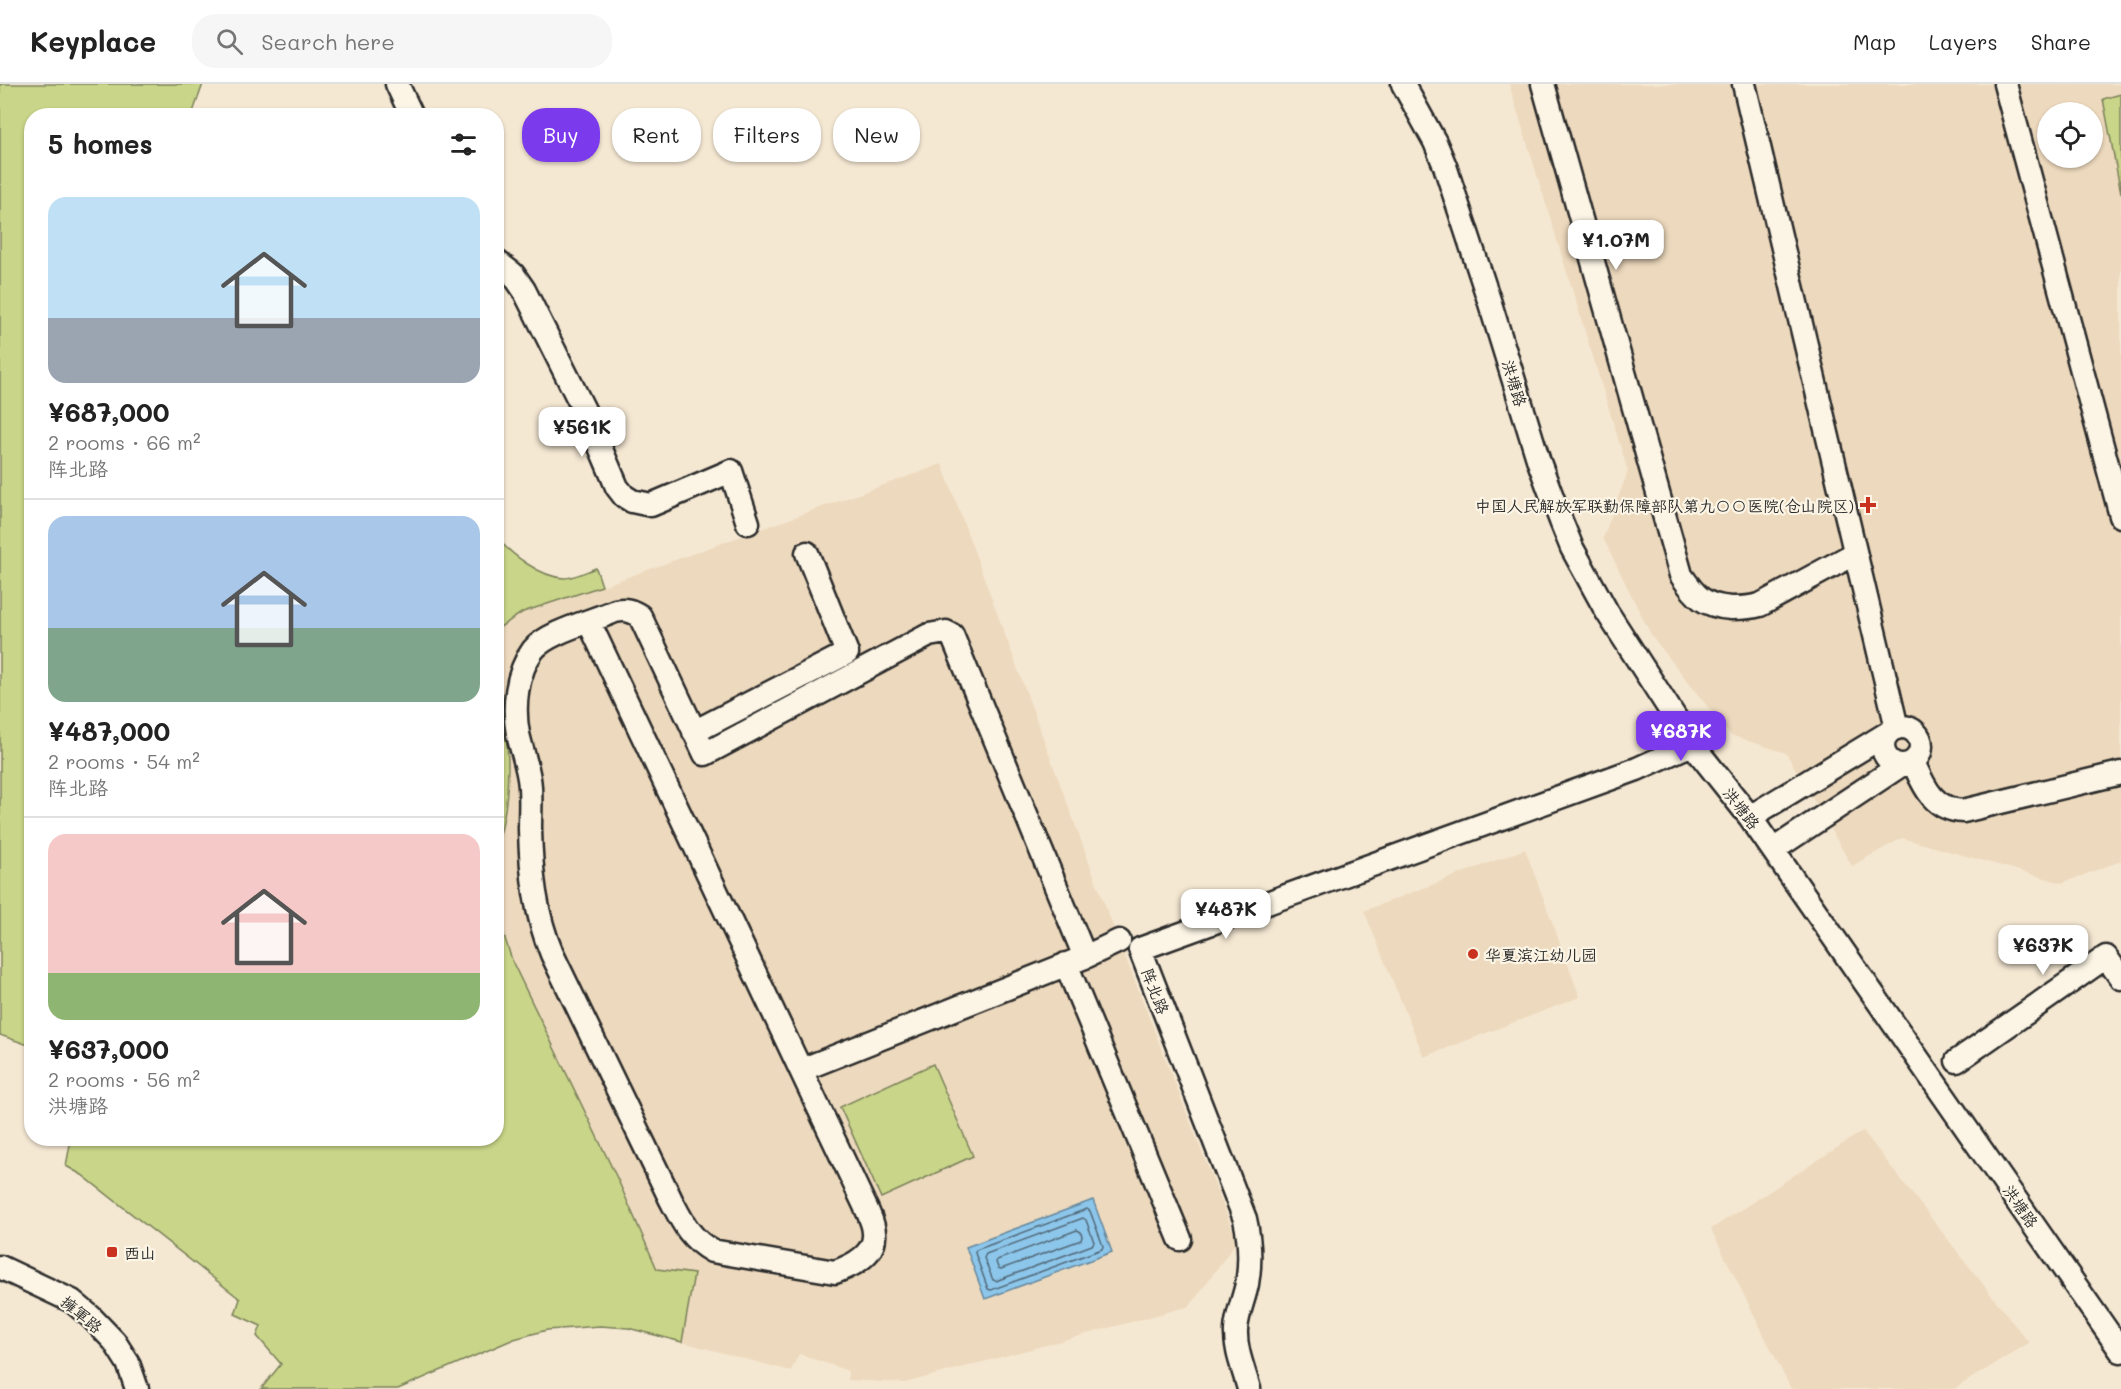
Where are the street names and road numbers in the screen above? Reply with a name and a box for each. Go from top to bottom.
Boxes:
street label: 洪塘路 [1498,357,1532,409]
street label: 洪塘路 [1719,783,1765,833]
street label: 阵北路 [1138,965,1174,1017]
street label: 洪塘路 [1999,1180,2043,1232]
street label: 擁軍路 [57,1291,107,1337]

